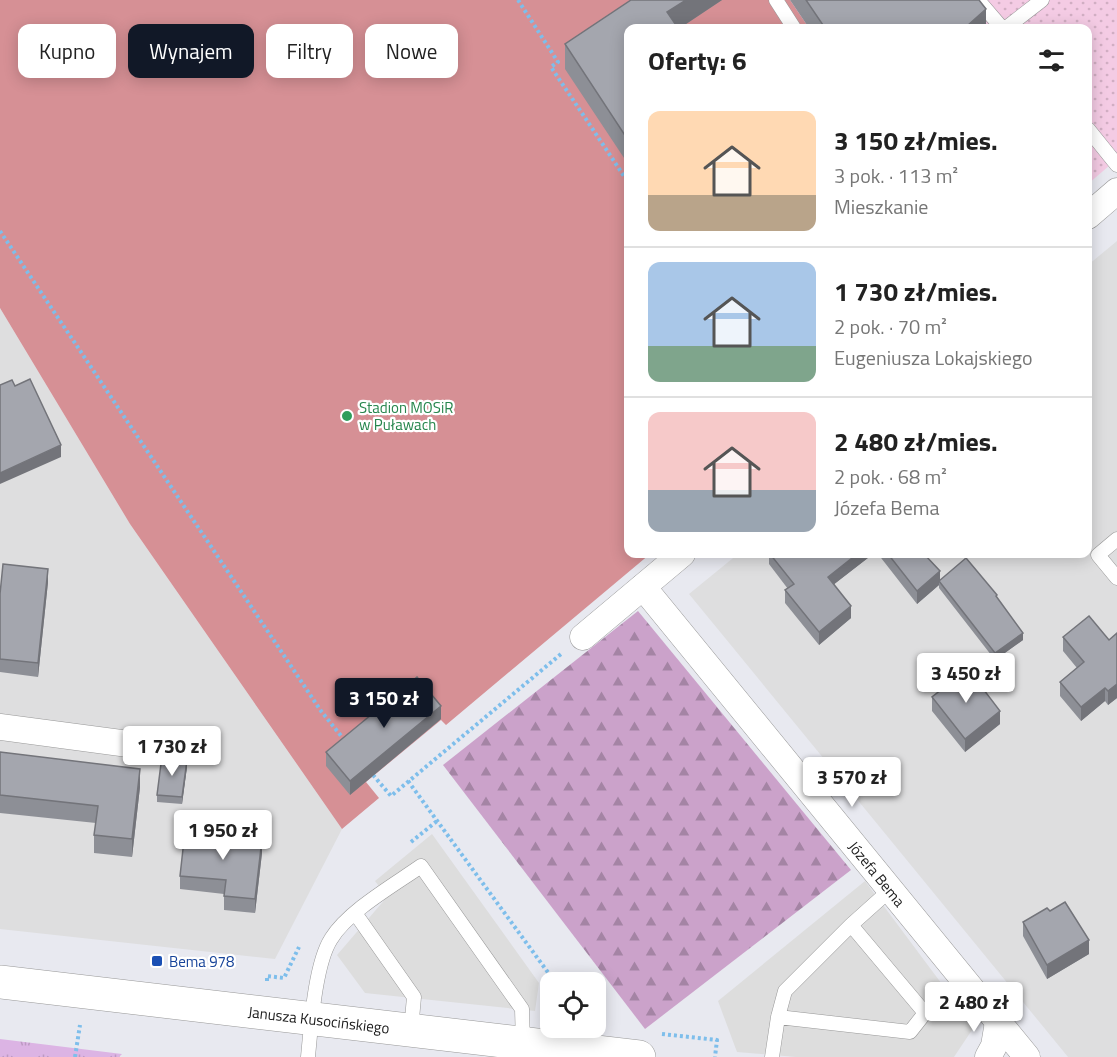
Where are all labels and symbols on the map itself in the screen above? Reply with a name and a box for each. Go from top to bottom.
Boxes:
place label: Stadion MOSiR w Puławach [359,396,453,436]
marker: Stadion MOSiR w Puławach [340,409,354,423]
pin: 3 450 zł [904,653,1028,704]
pin: 3 150 zł [322,678,446,729]
pin: 1 730 zł [110,726,234,777]
pin: 3 570 zł [790,757,914,808]
pin: 1 950 zł [161,810,285,861]
street label: Józefa Bema [843,836,911,912]
place label: Bema 978 [169,950,234,973]
marker: Bema 978 [150,954,164,968]
pin: 2 480 zł [912,982,1036,1033]
street label: Janusza Kusocińskiego [247,1000,391,1039]

